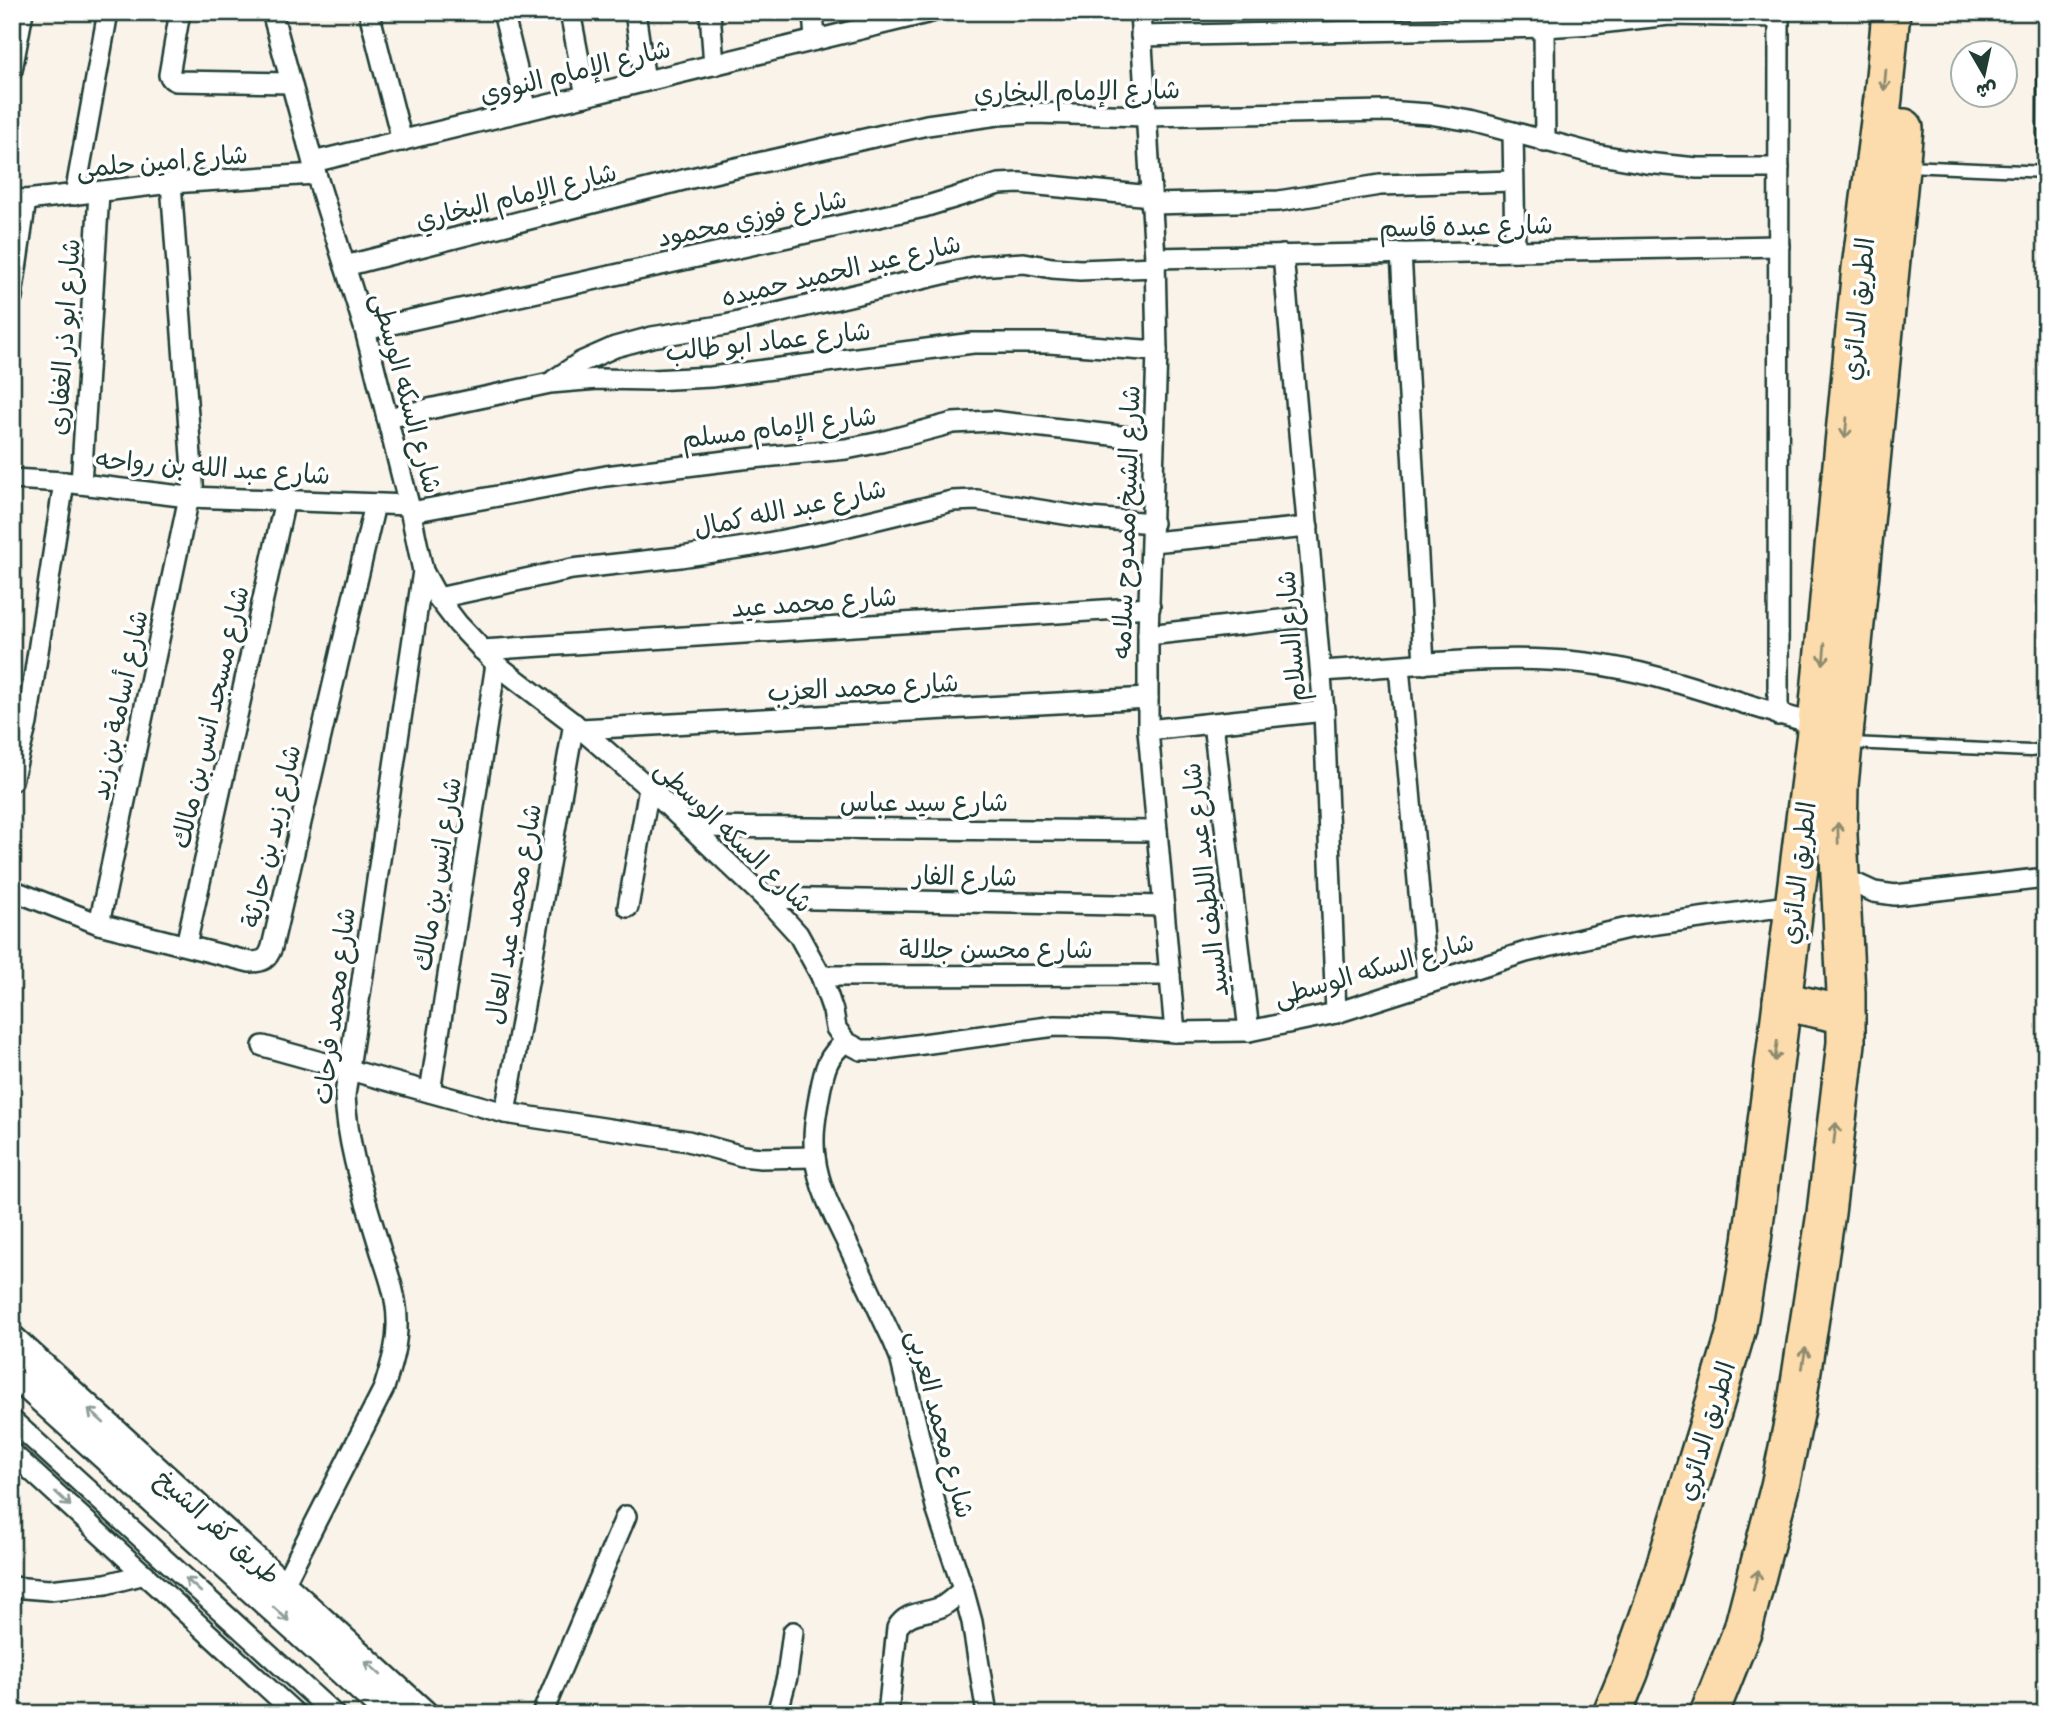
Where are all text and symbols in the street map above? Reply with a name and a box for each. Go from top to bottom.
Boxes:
street label: شارع الإمام النووي [476,32,675,114]
north arrow [1950,38,2020,108]
one-way arrow [1878,68,1891,91]
street label: شارع الإمام البخاري [973,73,1181,113]
text: ش [1974,77,1999,103]
street label: شارع امين حلمى [75,138,249,186]
street label: شارع الإمام البخاري [412,155,621,240]
street label: شارع فوزي محمود [654,182,850,257]
street label: شارع عبده قاسم [1379,208,1553,248]
street label: شارع عبد الحميد حميده [718,227,964,315]
street label: الطريق الدائري [1835,236,1884,383]
street label: شارع ابو ذر الغفارى [41,237,89,437]
street label: شارع السكه الوسطى [363,289,449,498]
street label: شارع عماد ابو طالب [664,314,873,370]
street label: شارع الشيخ ممدوح سلامه [1105,385,1149,660]
street label: شارع الإمام مسلم [680,399,879,459]
one-way arrow [1839,416,1852,439]
street label: شارع عبد الله بن رواحه [94,443,331,493]
street label: شارع عبد الله كمال [691,472,890,546]
street label: شارع السلام [1269,569,1317,703]
street label: شارع محمد عيد [730,580,898,626]
street label: شارع مسجد انس بن مالك [164,582,258,852]
street label: شارع أسامة بن زيد [83,607,157,803]
one-way arrow [1817,643,1830,665]
street label: شارع محمد العزب [766,666,960,710]
street label: شارع زيد بن حارثة [234,741,310,931]
street label: شارع السكه الوسطى [647,753,820,921]
street label: شارع عبد اللطيف السيد [1175,761,1237,999]
street label: شارع انس بن مالك [406,775,470,974]
street label: شارع سيد عباس [840,786,1008,820]
street label: الطريق الدائري [1773,800,1826,947]
street label: شارع محمد عبد العال [478,801,550,1027]
one-way arrow [1831,821,1845,844]
street label: شارع الفار [911,859,1017,895]
street label: شارع محمد فرحات [306,906,364,1107]
street label: شارع السكه الوسطى [1270,925,1478,1015]
street label: شارع محسن جلالة [899,933,1093,967]
one-way arrow [1770,1039,1783,1061]
one-way arrow [1829,1122,1842,1145]
street label: شارع محمد العربى [899,1326,982,1522]
one-way arrow [1798,1347,1811,1370]
street label: الطريق الدائري [1670,1357,1745,1505]
one-way arrow [87,1408,105,1424]
street label: طريق كفر الشيخ [147,1462,287,1593]
one-way arrow [54,1491,72,1507]
one-way arrow [1750,1569,1763,1592]
one-way arrow [184,1577,202,1593]
one-way arrow [272,1606,290,1622]
one-way arrow [364,1660,382,1676]

